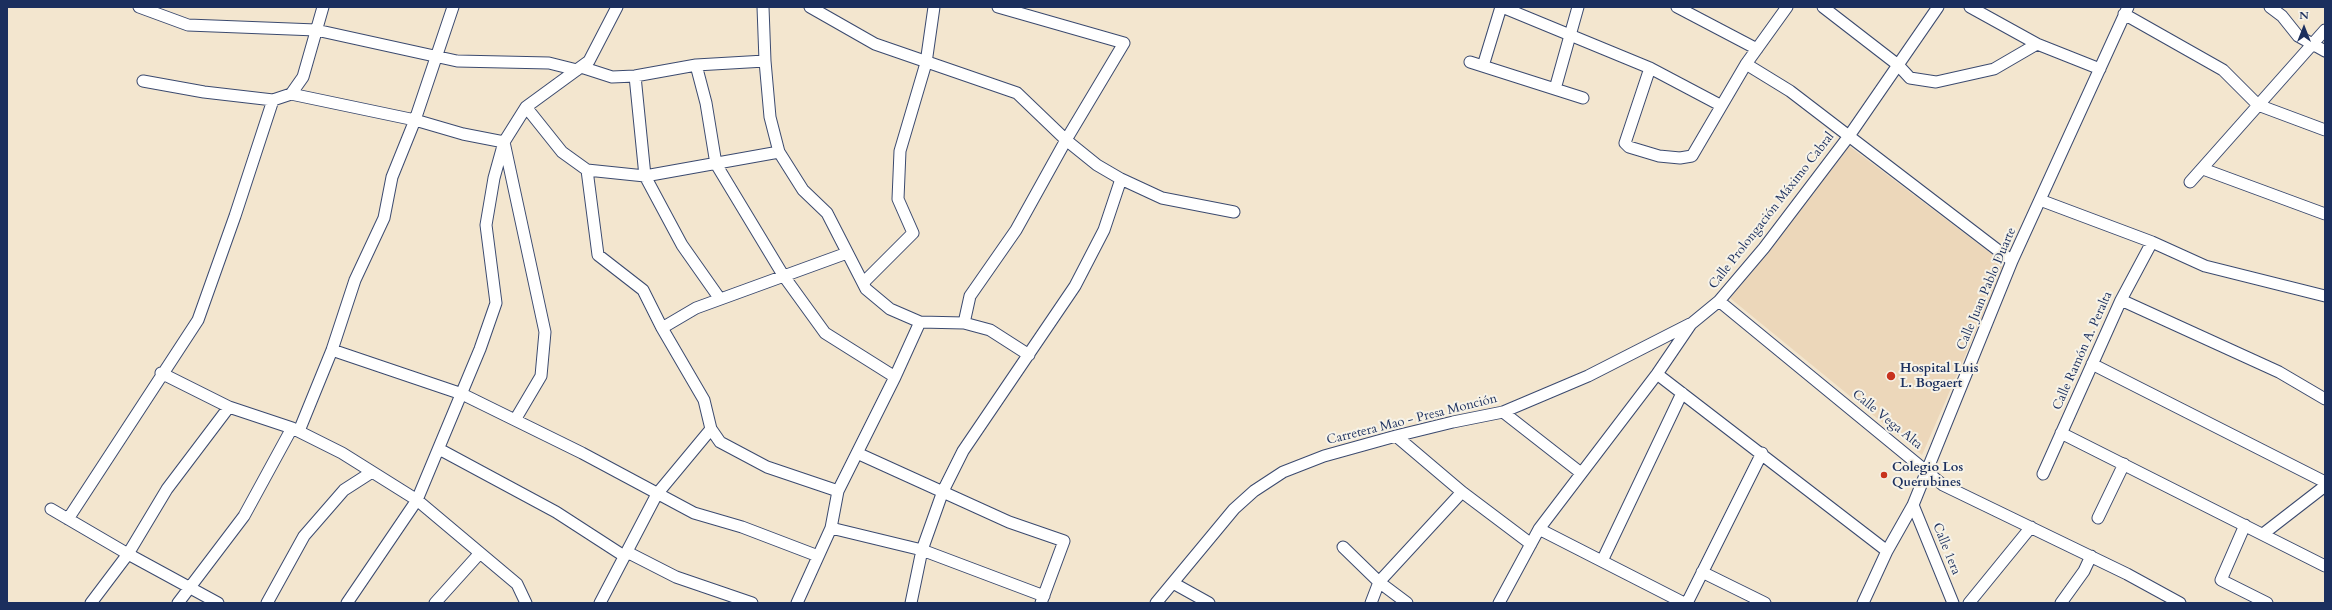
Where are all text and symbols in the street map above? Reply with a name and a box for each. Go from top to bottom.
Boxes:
north arrow [2284,8,2324,48]
text: N [2299,8,2309,23]
street label: Calle Prolongación Máximo Cabral [1706,129,1838,293]
street label: Calle Juan Pablo Duarte [1954,225,2020,353]
street label: Calle Ramón A. Peralta [2050,289,2116,413]
place label: Hospital Luis L. Bogaert [1900,361,1979,392]
marker: Hospital Luis L. Bogaert [1885,370,1897,382]
street label: Calle Vega Alta [1849,387,1925,453]
street label: Carretera Mao - Presa Monción [1325,391,1499,449]
place label: Colegio Los Querubines [1892,460,1963,491]
marker: Colegio Los Querubines [1879,470,1889,480]
street label: Calle 1era [1929,521,1963,577]

